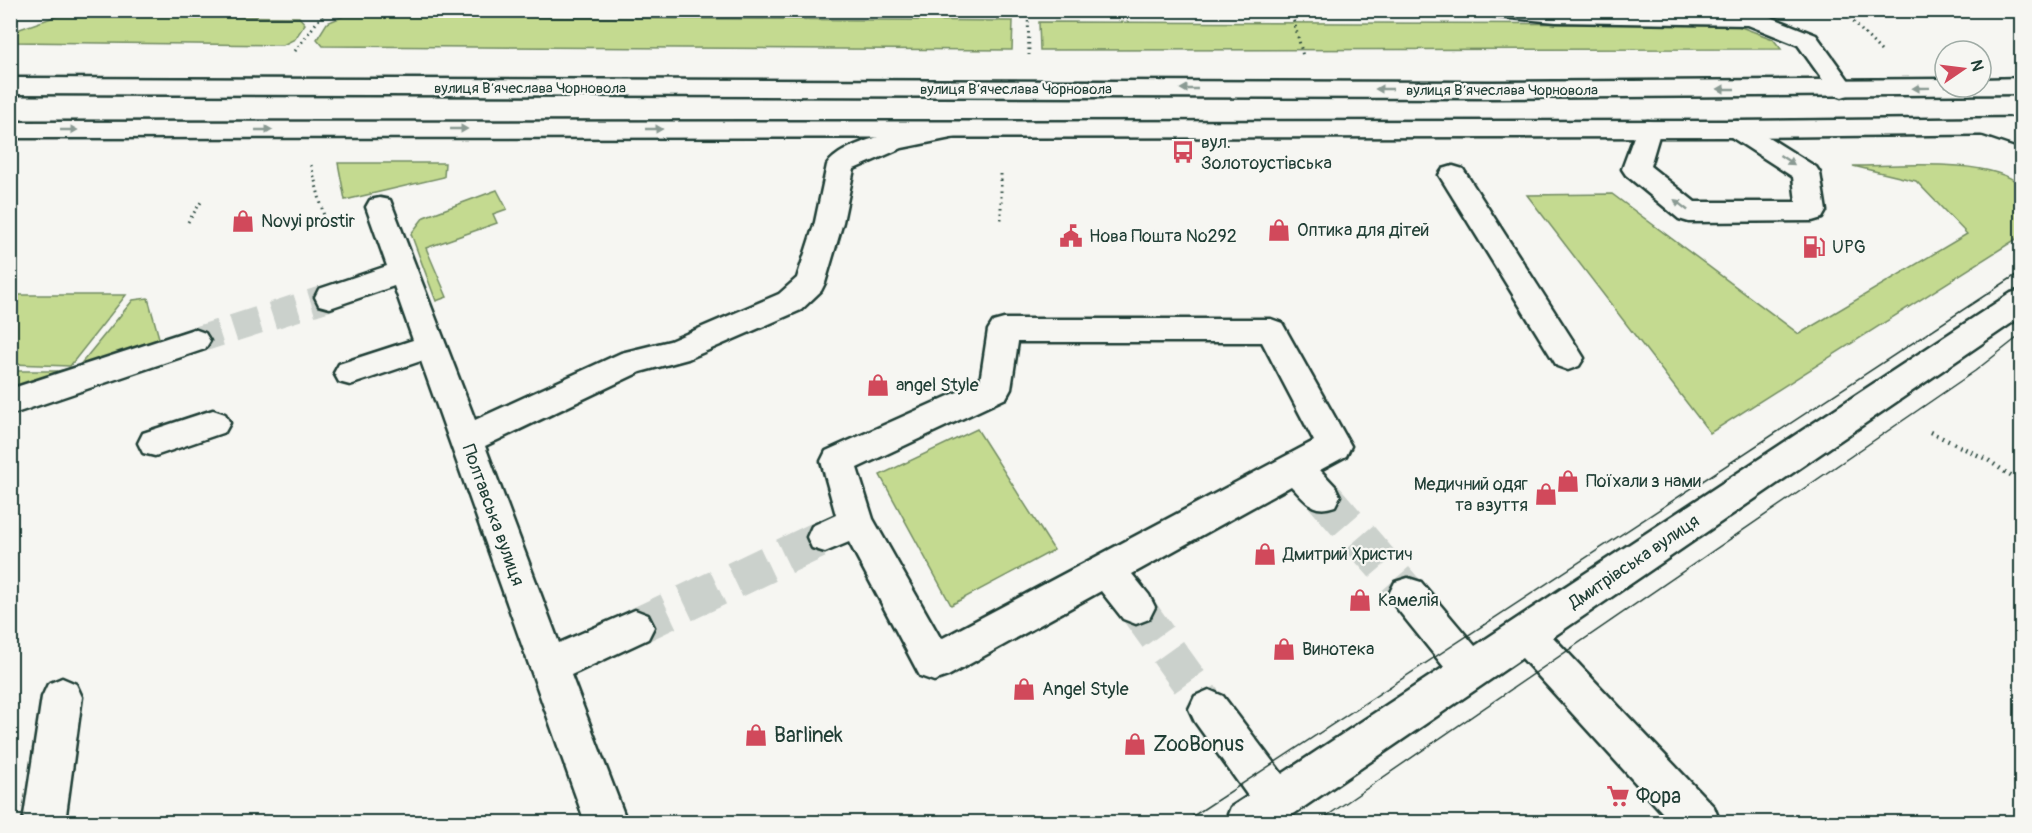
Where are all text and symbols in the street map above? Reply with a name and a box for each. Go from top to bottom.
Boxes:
north arrow [1933,39,1993,99]
text: N [1966,58,1988,73]
street label: вулиця Вʼячеслава Чорновола [434,79,626,98]
street label: вулиця Вʼячеслава Чорновола [920,80,1112,99]
street label: вулиця Вʼячеслава Чорновола [1406,81,1598,100]
one-way arrow [1912,83,1931,93]
one-way arrow [1180,84,1199,94]
one-way arrow [1717,84,1736,94]
one-way arrow [1375,85,1394,94]
one-way arrow [449,124,468,134]
one-way arrow [644,124,663,134]
one-way arrow [59,125,78,135]
one-way arrow [254,125,273,135]
place label: вул. Золотоустiвська [1201,131,1332,175]
bus stop icon: вул. Золотоустiвська [1170,139,1196,165]
one-way arrow [1778,154,1795,165]
one-way arrow [1674,200,1689,212]
shop icon: Novyi prostir [230,208,256,234]
place label: Novyi prostir [261,210,355,233]
shop icon: Оптика для дітей [1266,217,1292,243]
place label: Оптика для дітей [1297,219,1429,242]
public building icon: Нова Пошта №292 [1058,223,1084,249]
place label: Нова Пошта №292 [1089,225,1237,248]
fuel station icon: UPG [1801,234,1827,260]
place label: UPG [1832,236,1866,259]
shop icon: angel Style [865,372,891,398]
place label: angel Style [896,374,979,397]
street label: Полтавська вулиця [457,441,529,589]
shop icon: Поїхали з нами [1555,468,1581,494]
place label: Поїхали з нами [1586,470,1701,493]
place label: Медичний одяг та взуття [1414,473,1528,517]
shop icon: Медичний одяг та взуття [1533,481,1559,507]
street label: Дмитрівська вулиця [1563,510,1704,615]
shop icon: Дмитрий Христич [1252,541,1278,567]
place label: Дмитрий Христич [1282,543,1413,566]
shop icon: Камелія [1347,587,1373,613]
place label: Камелія [1378,589,1439,612]
shop icon: Винотека [1271,636,1297,662]
place label: Винотека [1302,638,1374,661]
shop icon: Angel Style [1011,676,1037,702]
place label: Angel Style [1042,678,1129,701]
shop icon: Barlinek [743,722,769,748]
place label: Barlinek [774,722,843,749]
shop icon: ZooBonus [1122,731,1148,757]
place label: ZooBonus [1153,731,1244,758]
supermarket icon: Фора [1605,783,1631,809]
place label: Фора [1636,783,1681,810]

